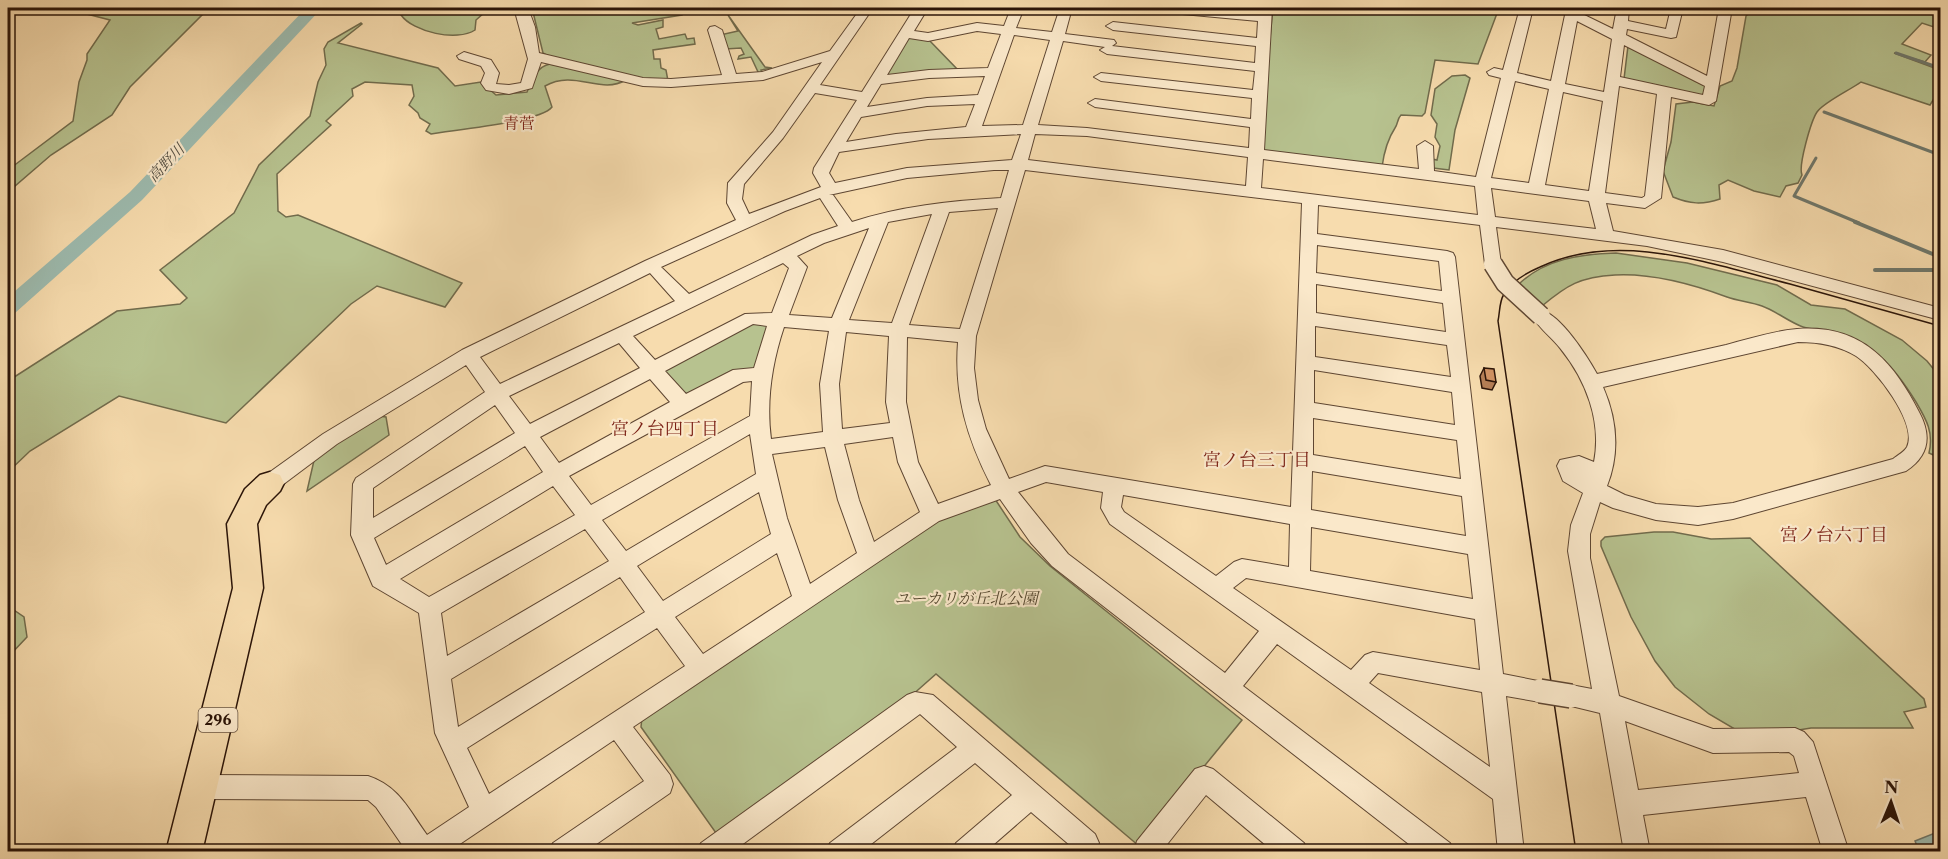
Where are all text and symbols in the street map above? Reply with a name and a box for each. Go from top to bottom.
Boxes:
district label: 青菅 [503,113,535,133]
water label: 高野川 [143,138,189,185]
district label: 宮ノ台四丁目 [611,418,719,440]
district label: 宮ノ台三丁目 [1203,449,1311,471]
district label: 宮ノ台六丁目 [1780,524,1888,546]
park label: ユーカリが丘北公園 [894,588,1041,608]
road number: 296 [198,708,238,732]
north arrow [1861,772,1921,832]
text: N [1884,777,1899,797]

